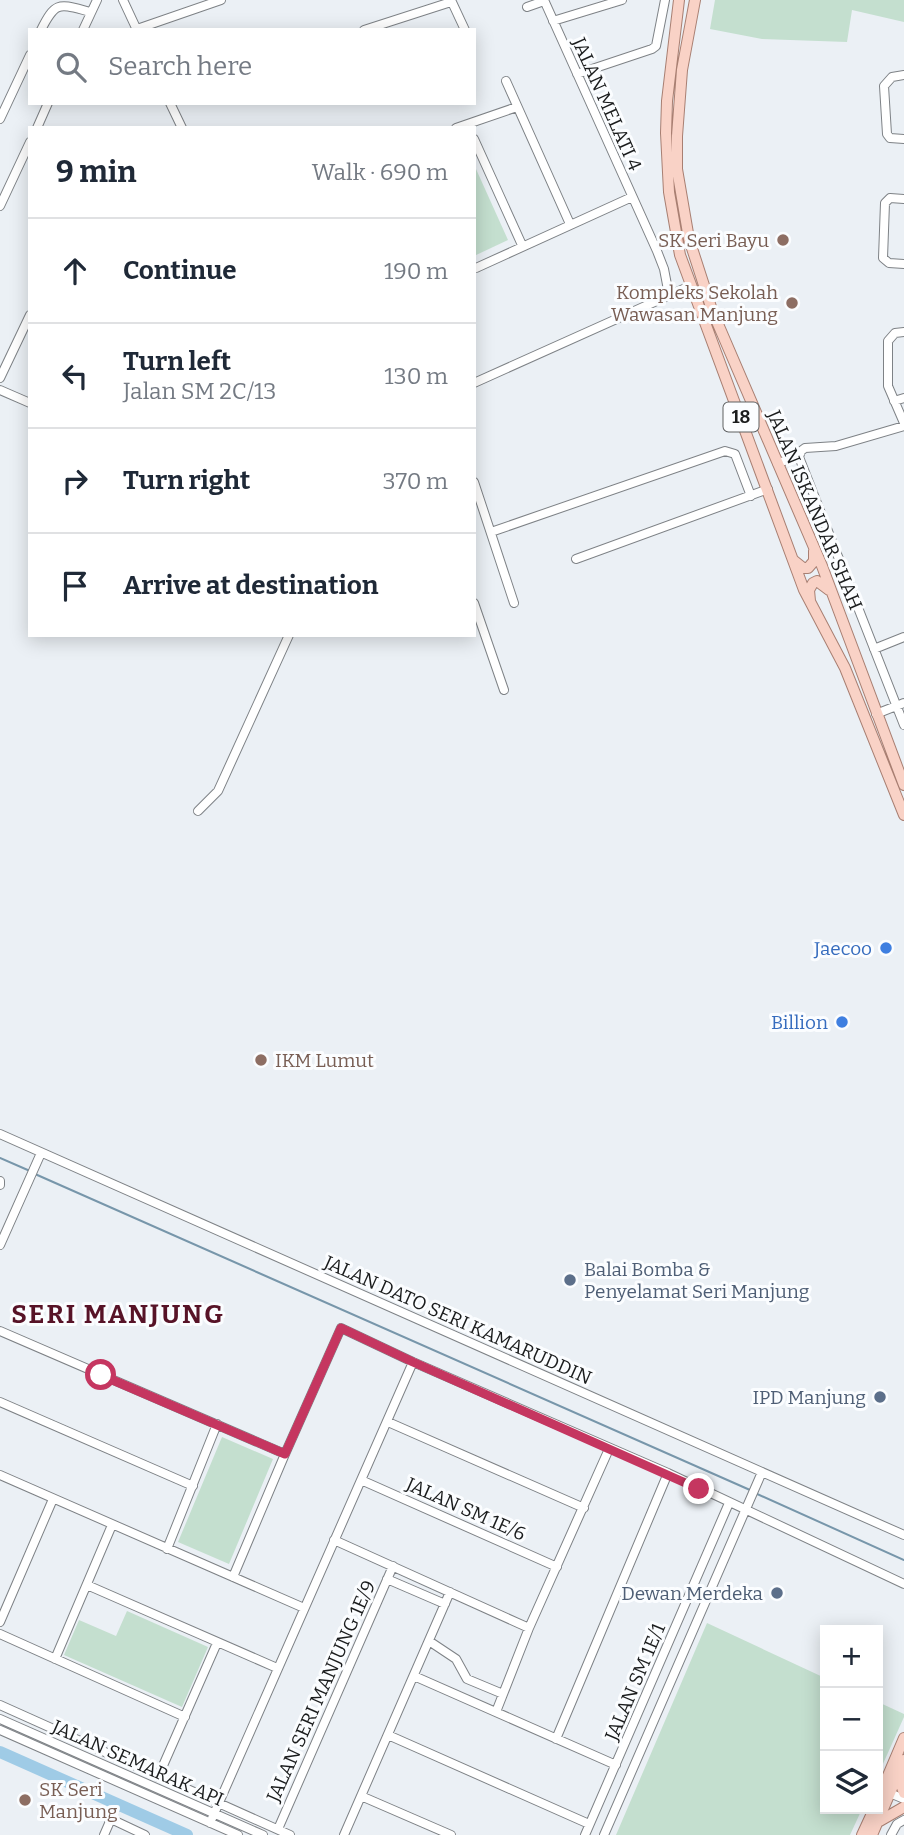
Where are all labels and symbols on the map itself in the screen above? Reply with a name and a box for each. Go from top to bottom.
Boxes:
street label: JALAN MELATI 4 [567,33,647,174]
place label: SK Seri Bayu [658,229,769,252]
marker: SK Seri Bayu [775,232,791,248]
place label: Kompleks Sekolah Wawasan Manjung [611,281,778,326]
marker: Kompleks Sekolah Wawasan Manjung [784,295,800,311]
road number: 18 [724,402,758,432]
street label: JALAN ISKANDAR SHAH [762,406,868,613]
place label: Jaecoo [813,937,872,960]
marker: Jaecoo [878,940,894,956]
place label: Billion [771,1011,828,1034]
marker: Billion [834,1014,850,1030]
place label: IKM Lumut [275,1049,374,1072]
marker: IKM Lumut [253,1052,269,1068]
street label: JALAN DATO SERI KAMARUDDIN [320,1250,595,1390]
place label: Balai Bomba & Penyelamat Seri Manjung [584,1258,810,1303]
marker: Balai Bomba & Penyelamat Seri Manjung [562,1272,578,1288]
district label: SERI MANJUNG [11,1299,225,1330]
route start [85,1359,116,1390]
place label: IPD Manjung [752,1386,866,1409]
marker: IPD Manjung [872,1389,888,1405]
street label: JALAN SM 1E/6 [402,1472,529,1546]
route end [683,1473,714,1504]
street label: JALAN SERI MANJUNG 1E/9 [261,1577,380,1806]
place label: Dewan Merdeka [621,1582,764,1605]
marker: Dewan Merdeka [769,1585,785,1601]
street label: JALAN SM 1E/1 [600,1620,670,1745]
street label: JALAN SEMARAK API [48,1714,227,1811]
place label: SK Seri Manjung [39,1778,118,1823]
marker: SK Seri Manjung [17,1792,33,1808]

